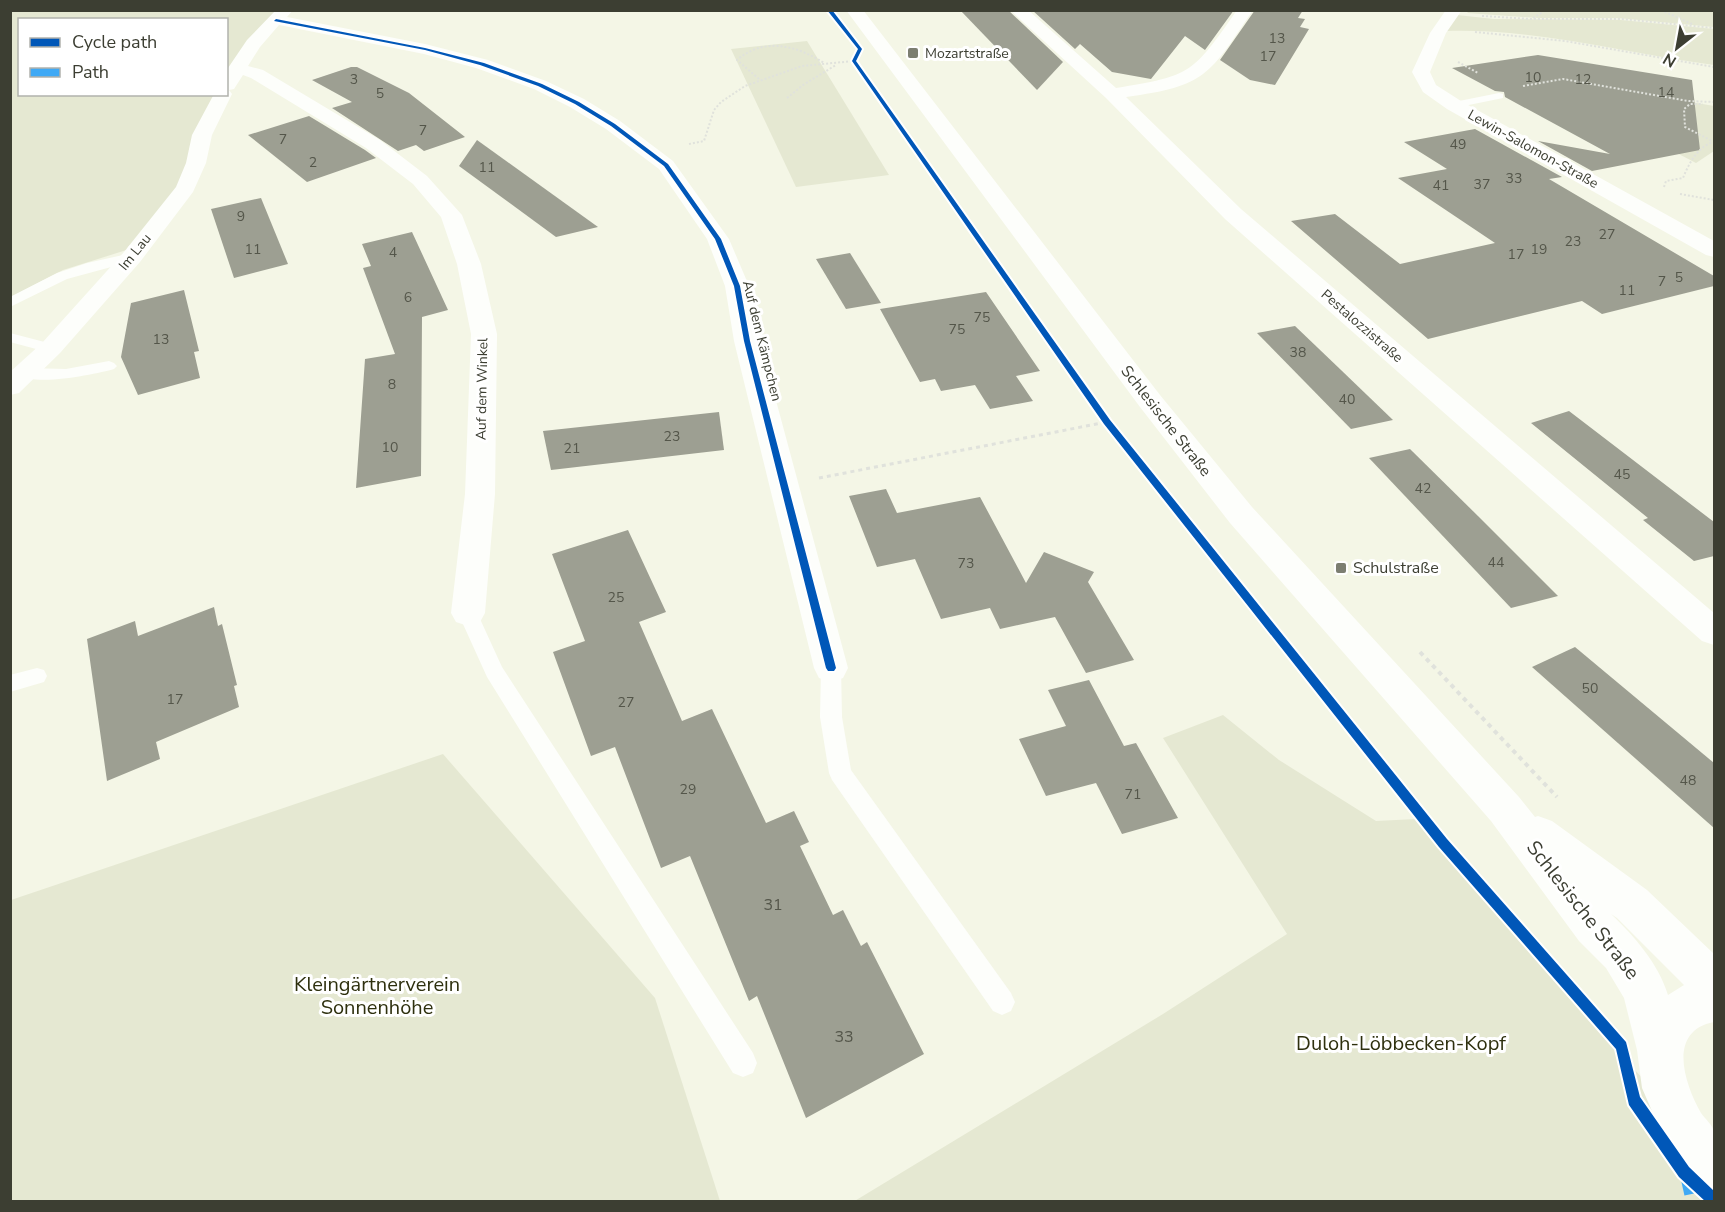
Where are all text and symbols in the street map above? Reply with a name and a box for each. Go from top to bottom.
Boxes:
legend [18,18,228,96]
north arrow [1647,18,1707,78]
house number: 13 [1269,29,1285,48]
text: Cycle path [72,30,157,54]
place label: Mozartstraße [925,44,1009,63]
marker: Mozartstraße [906,46,920,60]
house number: 17 [1260,47,1276,66]
text: N [1659,47,1681,73]
text: Path [72,60,109,84]
house number: 10 [1525,68,1541,87]
house number: 3 [350,70,358,89]
house number: 12 [1575,70,1591,89]
house number: 14 [1658,83,1674,102]
house number: 5 [376,84,384,103]
street label: Lewin-Salomon-Straße [1464,105,1602,193]
house number: 7 [419,121,427,140]
house number: 7 [279,130,287,149]
house number: 49 [1450,135,1466,154]
house number: 2 [309,153,317,172]
house number: 11 [479,158,495,177]
house number: 33 [1506,169,1522,188]
house number: 37 [1474,175,1490,194]
house number: 41 [1433,176,1449,195]
house number: 9 [237,207,245,226]
house number: 27 [1599,225,1615,244]
street label: Im Lau [114,230,156,274]
house number: 23 [1565,232,1581,251]
house number: 11 [245,240,261,259]
house number: 19 [1531,240,1547,259]
house number: 4 [389,243,397,262]
house number: 17 [1508,245,1524,264]
house number: 5 [1675,268,1683,287]
house number: 7 [1658,272,1666,291]
street label: Auf dem Kämpchen [738,279,786,403]
house number: 11 [1619,281,1635,300]
street label: Pestalozzistraße [1317,285,1407,367]
house number: 6 [404,288,412,307]
house number: 75 [974,308,990,327]
house number: 75 [949,320,965,339]
house number: 13 [153,330,169,349]
street label: Auf dem Winkel [472,337,492,440]
house number: 38 [1290,343,1306,362]
street label: Schlesische Straße [1116,361,1216,481]
house number: 8 [388,375,396,394]
house number: 40 [1339,390,1355,409]
house number: 23 [664,427,680,446]
house number: 10 [382,438,398,457]
house number: 21 [564,439,580,458]
house number: 45 [1614,465,1630,484]
house number: 42 [1415,479,1431,498]
house number: 44 [1488,553,1504,572]
house number: 73 [958,554,974,573]
place label: Schulstraße [1353,557,1439,579]
marker: Schulstraße [1334,561,1348,575]
house number: 25 [608,588,624,607]
house number: 50 [1582,679,1598,698]
house number: 17 [167,690,183,709]
house number: 27 [618,693,634,712]
house number: 48 [1680,771,1696,790]
house number: 29 [680,780,696,799]
house number: 71 [1125,785,1141,804]
street label: Schlesische Straße [1520,835,1646,985]
house number: 31 [763,894,783,916]
park label: Kleingärtnerverein Sonnenhöhe [294,971,460,1021]
house number: 33 [834,1026,854,1048]
park label: Duloh-Löbbecken-Kopf [1296,1030,1506,1057]

